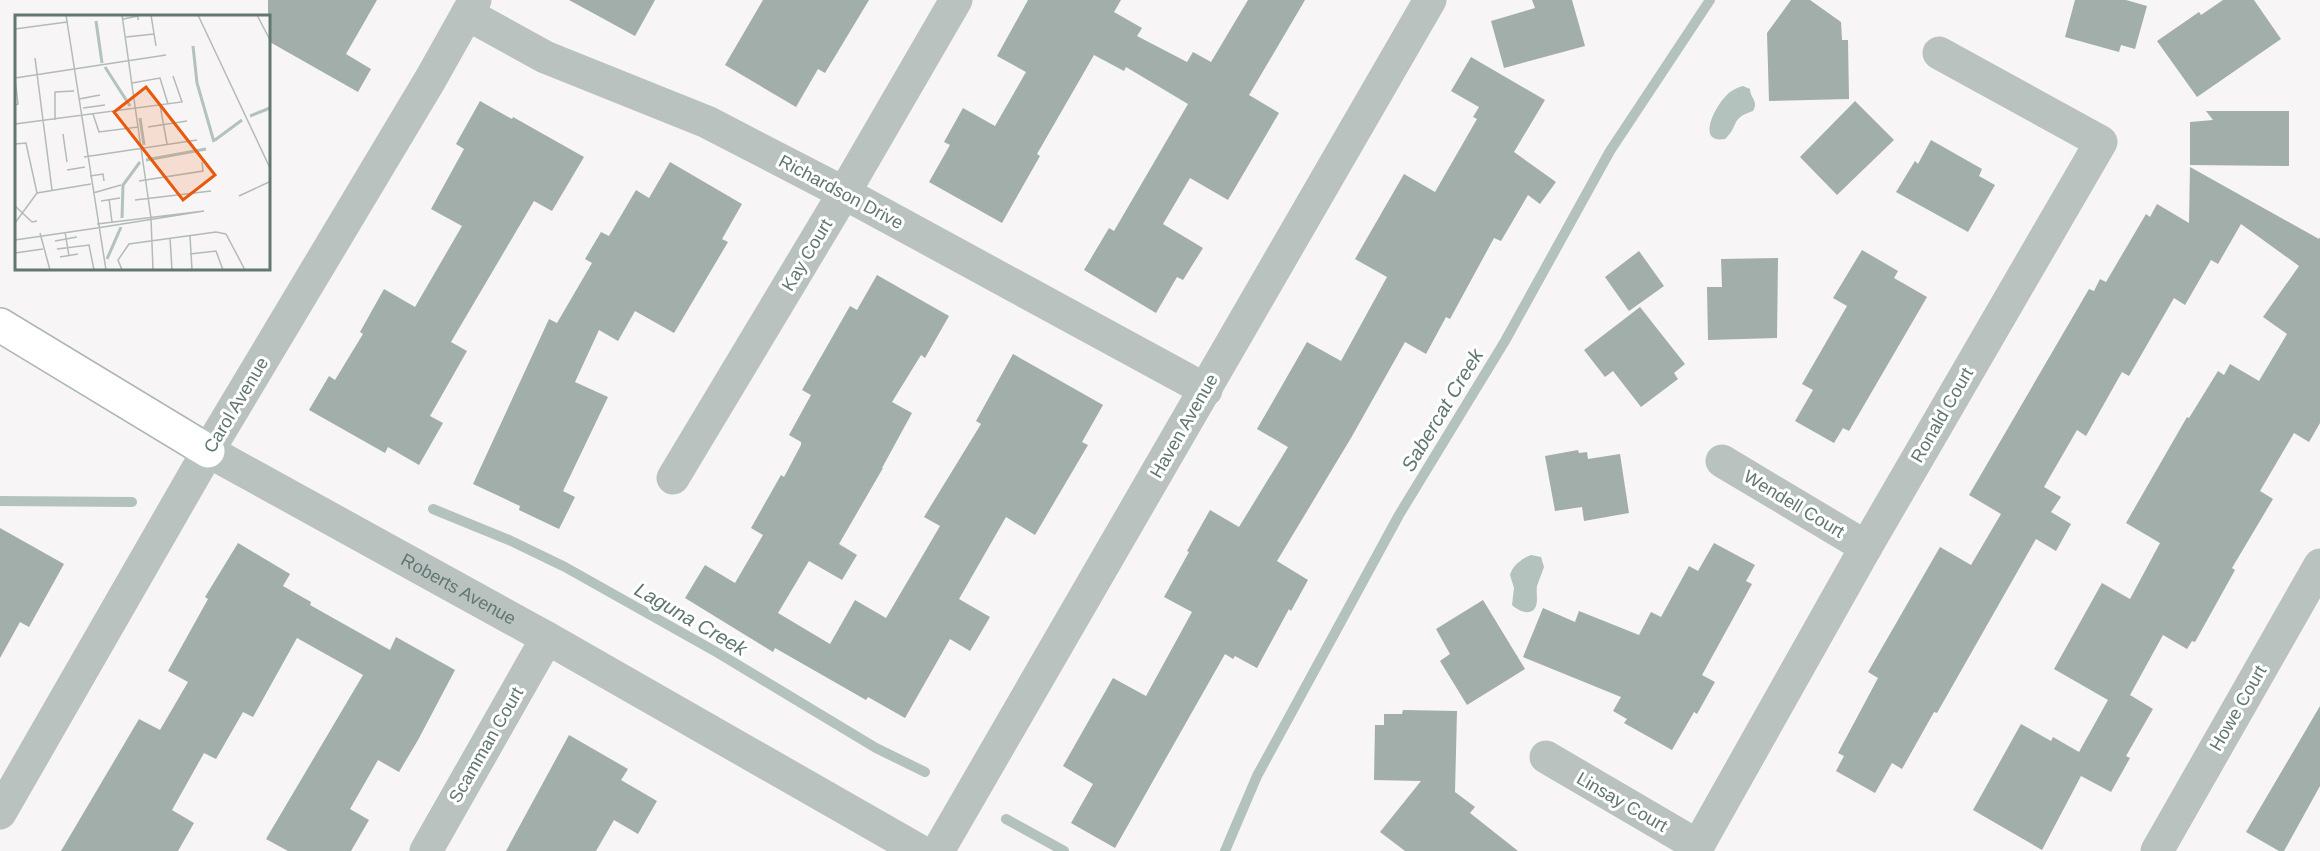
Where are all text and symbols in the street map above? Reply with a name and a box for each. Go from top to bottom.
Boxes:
inset map [15,15,270,270]
street label: Richardson Drive [775,151,907,233]
street label: Kay Court [778,216,836,294]
water label: Sabercat Creek [1397,344,1488,475]
street label: Carol Avenue [200,354,272,456]
street label: Ronald Court [1907,364,1977,466]
street label: Haven Avenue [1146,370,1222,482]
street label: Wendell Court [1740,466,1848,542]
street label: Roberts Avenue [398,550,519,629]
water label: Laguna Creek [631,578,752,660]
street label: Howe Court [2206,662,2270,754]
street label: Scamman Court [445,684,527,806]
street label: Linsay Court [1573,768,1671,836]

